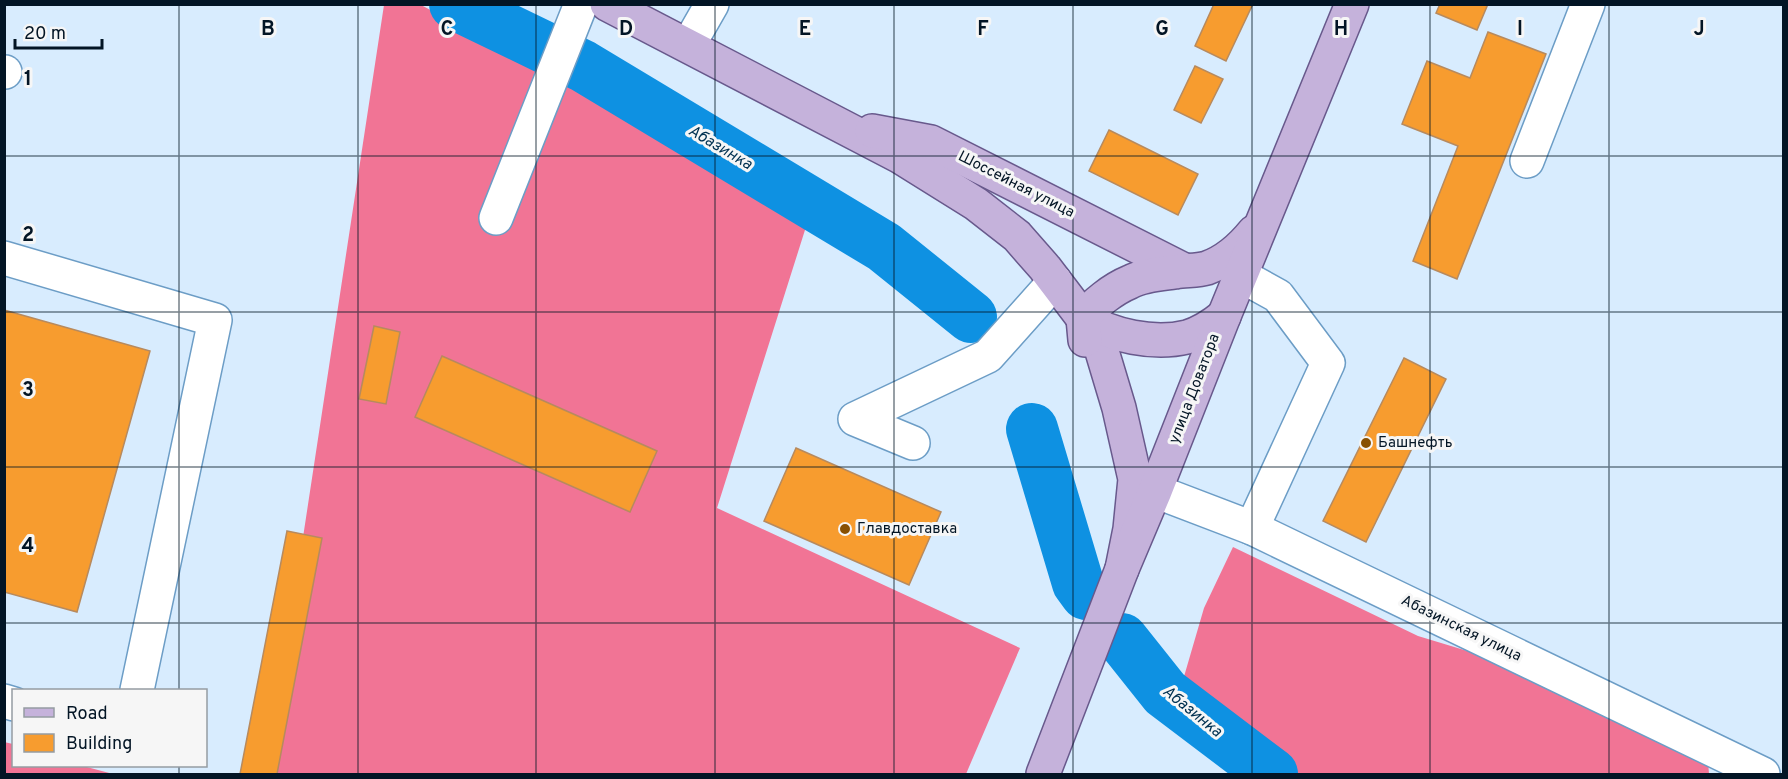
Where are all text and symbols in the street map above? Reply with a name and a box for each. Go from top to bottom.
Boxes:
scale bar [15,12,102,50]
text: B [261,17,275,43]
text: C [441,17,453,43]
text: D [619,17,633,43]
text: E [799,17,811,43]
text: F [977,17,989,43]
text: G [1155,17,1169,43]
text: H [1334,17,1348,43]
text: I [1517,17,1523,43]
text: J [1693,17,1705,43]
text: 20 m [24,23,66,46]
text: 1 [24,67,32,93]
water label: Абазинка [684,121,756,175]
street label: Шоссейная улица [954,147,1078,223]
text: 2 [22,223,34,249]
street label: улица Доватора [1165,331,1225,447]
text: 3 [22,378,34,404]
place label: Башнефть [1378,434,1453,453]
marker: Башнефть [1359,436,1373,450]
place label: Главдоставка [857,520,957,539]
marker: Главдоставка [838,522,852,536]
text: 4 [22,534,34,560]
street label: Абазинская улица [1398,592,1524,666]
water label: Абазинка [1158,682,1226,743]
legend [12,689,207,767]
text: Road [66,703,108,726]
text: Building [66,733,132,756]

